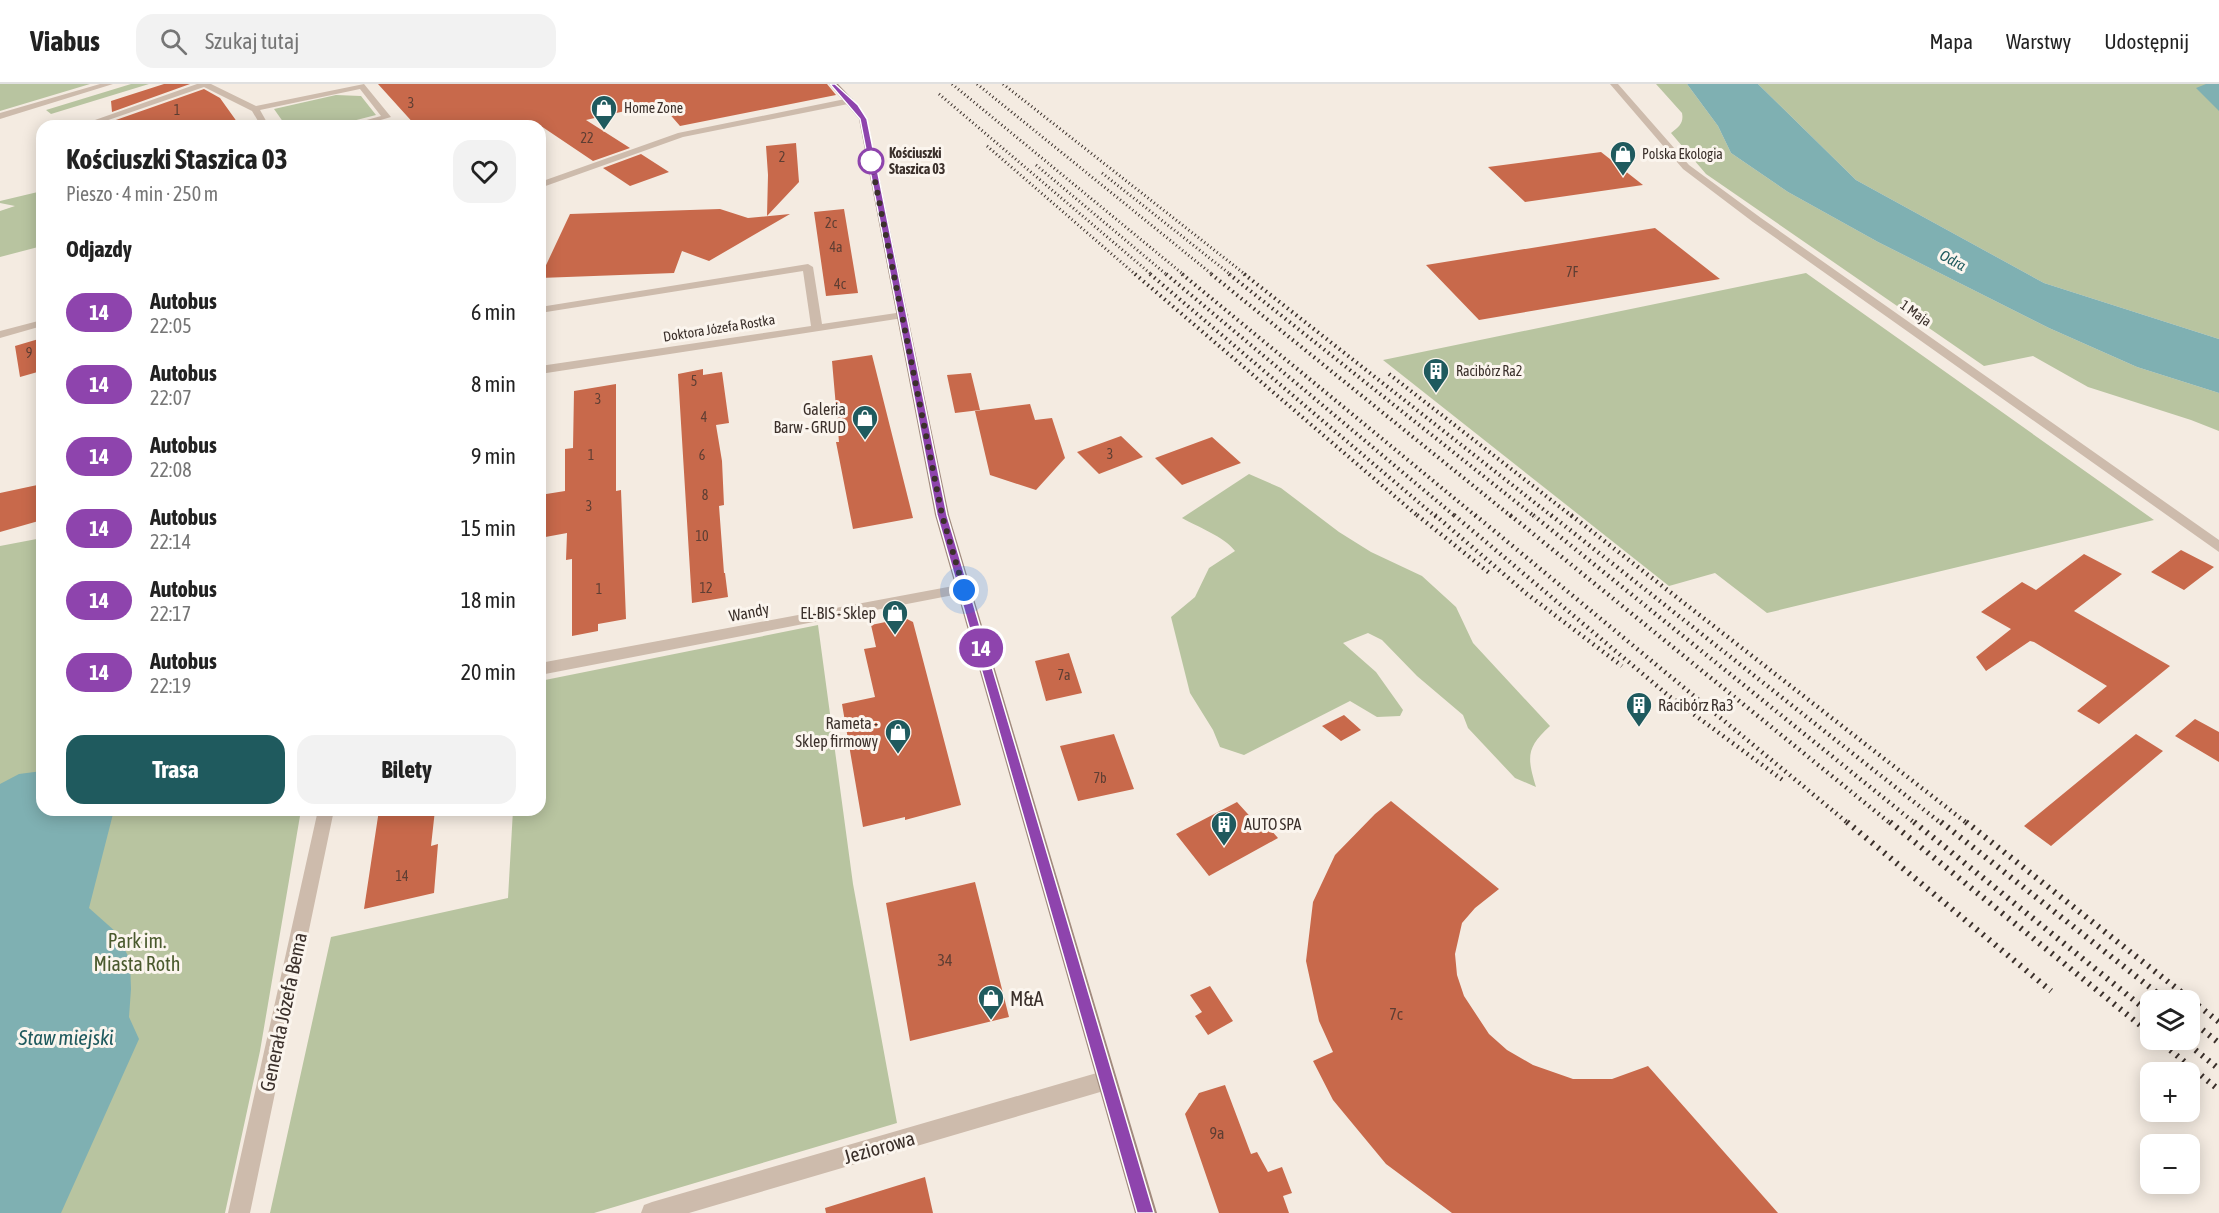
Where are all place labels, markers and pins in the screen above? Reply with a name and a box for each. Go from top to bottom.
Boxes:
shop icon: Home Zone [589,93,619,131]
place label: Home Zone [624,100,683,116]
shop icon: Polska Ekologia [1608,139,1638,177]
place label: Kościuszki Staszica 03 [889,145,945,177]
place label: Polska Ekologia [1642,146,1723,162]
marker: Kościuszki Staszica 03 [858,148,884,174]
building icon: Racibórz Ra2 [1421,356,1451,394]
place label: Racibórz Ra2 [1456,363,1522,379]
place label: Galeria Barw - GRUD [773,400,846,436]
shop icon: Galeria Barw - GRUD [850,403,880,441]
shop icon: EL-BIS - Sklep [880,598,910,636]
place label: EL-BIS - Sklep [800,604,876,623]
building icon: Racibórz Ra3 [1624,690,1654,728]
place label: Racibórz Ra3 [1658,696,1734,714]
place label: Rameta - Sklep firmowy [795,714,878,751]
shop icon: Rameta - Sklep firmowy [883,717,913,755]
building icon: AUTO SPA [1209,809,1239,847]
place label: AUTO SPA [1244,815,1301,833]
shop icon: M&A [976,983,1006,1021]
place label: M&A [1010,987,1044,1010]

